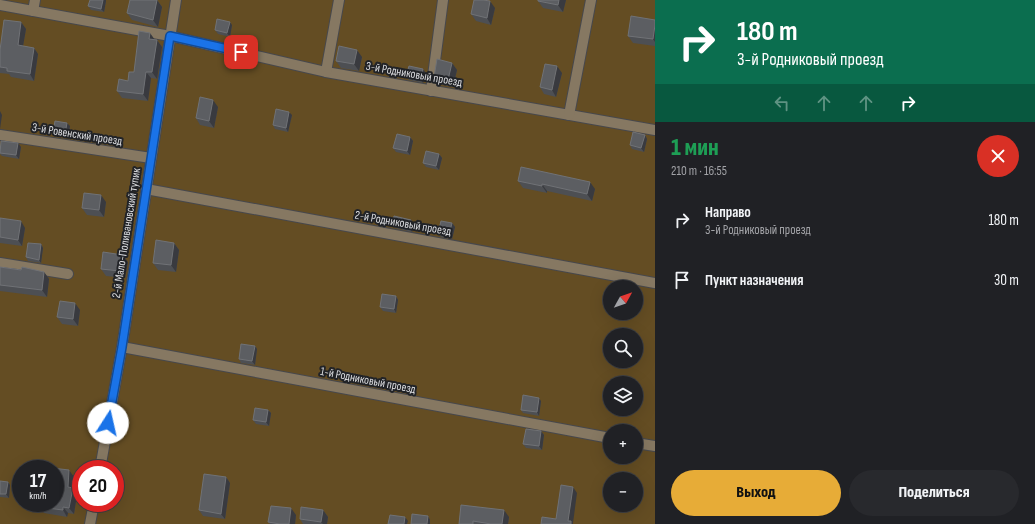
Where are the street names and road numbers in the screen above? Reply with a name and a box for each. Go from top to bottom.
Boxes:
street label: 3-й Родниковый проезд [365,59,463,90]
street label: 3-й Ровенский проезд [31,120,123,149]
street label: 2-й Мало-Поливановский тупик [109,167,144,299]
street label: 2-й Родниковый проезд [354,208,452,239]
street label: 1-й Родниковый проезд [319,364,417,397]

